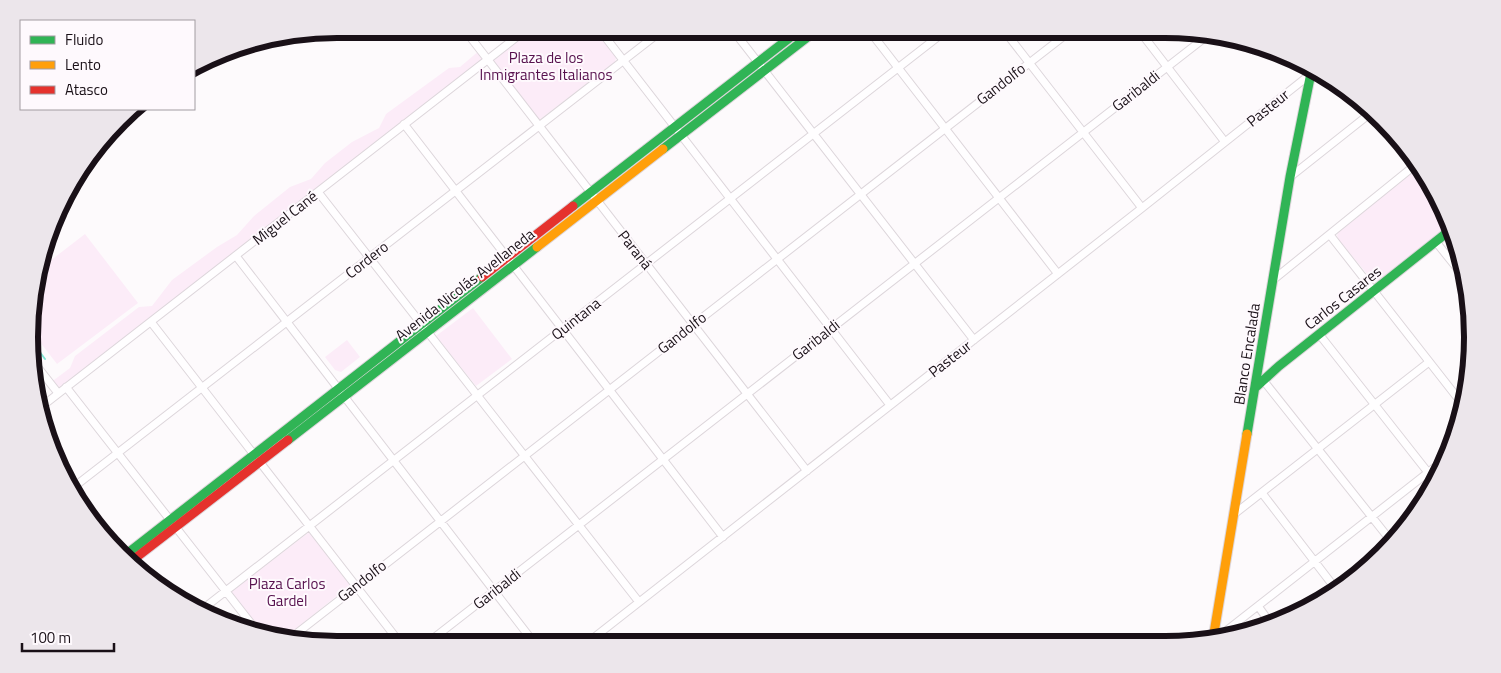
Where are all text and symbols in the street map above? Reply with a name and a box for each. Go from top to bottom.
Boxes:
legend [20,20,195,110]
text: Fluido [65,28,104,51]
park label: Plaza de los Inmigrantes Italianos [480,46,612,86]
text: Lento [65,53,101,76]
street label: Gandolfo [971,57,1030,110]
street label: Garibaldi [1107,65,1165,117]
text: Atasco [65,78,108,101]
street label: Pasteur [1241,83,1294,132]
street label: Miguel Cané [247,185,322,250]
street label: Avenida Nicolás Avellaneda [390,223,540,346]
street label: Paraná [613,225,658,275]
street label: Cordero [340,235,393,284]
street label: Carlos Casares [1299,260,1386,335]
street label: Quintana [546,292,606,345]
street label: Blanco Encalada [1227,301,1266,406]
street label: Gandolfo [652,306,711,359]
street label: Garibaldi [787,314,845,366]
street label: Pasteur [923,334,976,383]
street label: Gandolfo [332,554,391,607]
street label: Garibaldi [468,563,526,615]
park label: Plaza Carlos Gardel [249,572,325,612]
scale bar [22,620,115,652]
text: 100 m [30,626,71,649]

